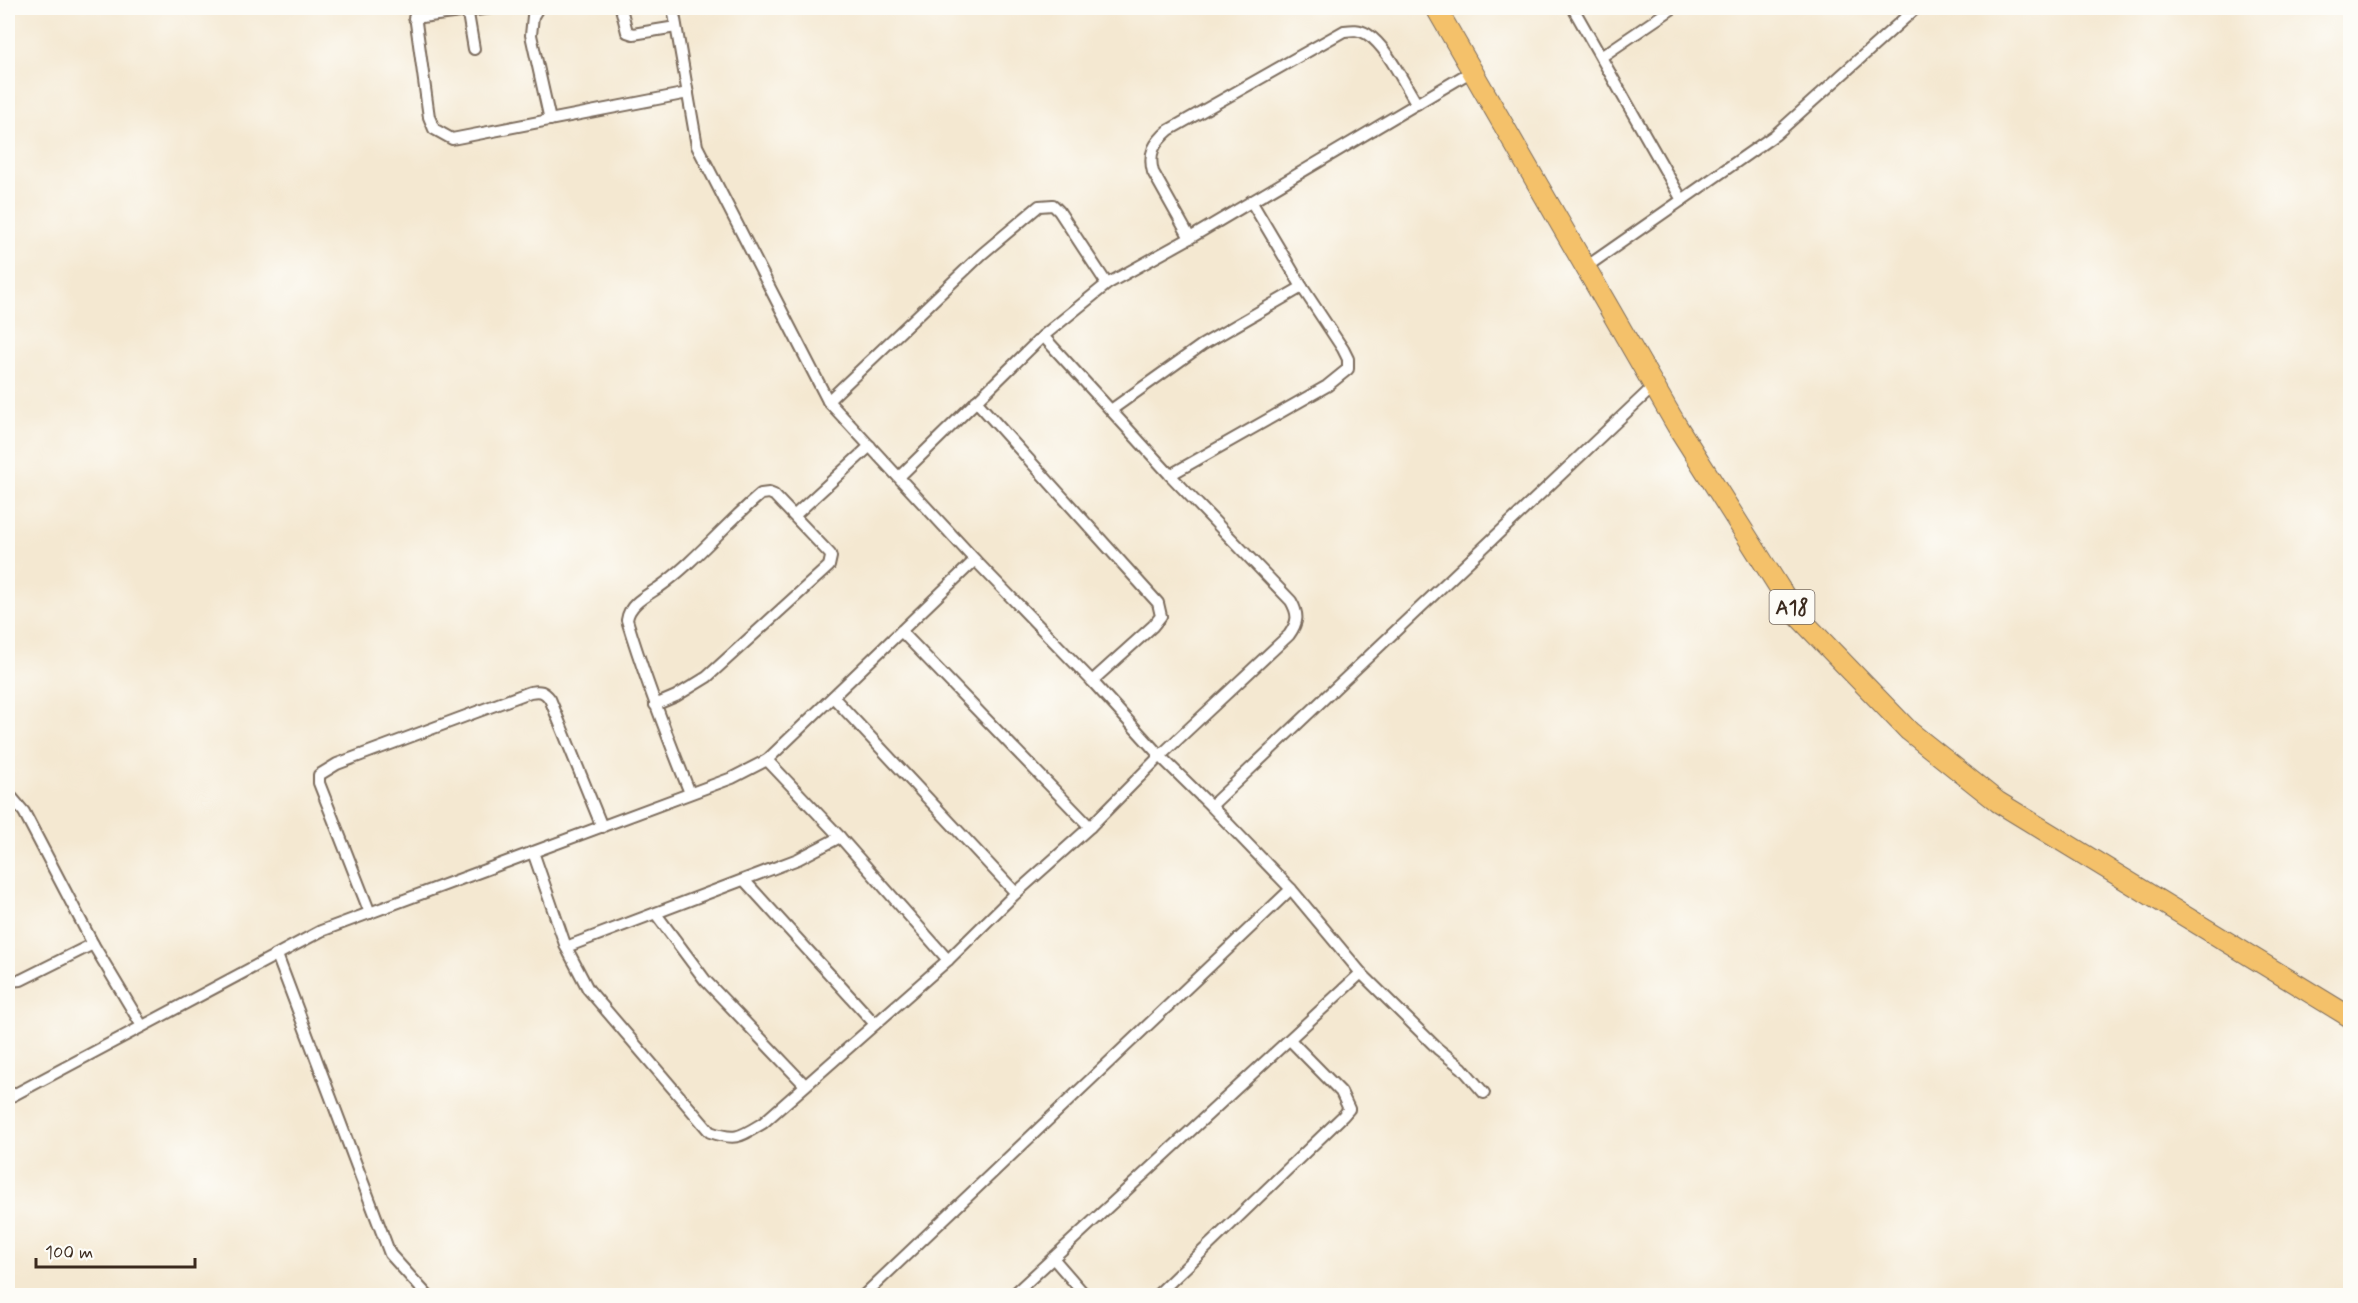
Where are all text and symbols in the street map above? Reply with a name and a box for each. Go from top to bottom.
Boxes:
road number: A18 [1770,590,1814,624]
scale bar [36,1231,195,1269]
text: 100 m [45,1241,93,1265]

